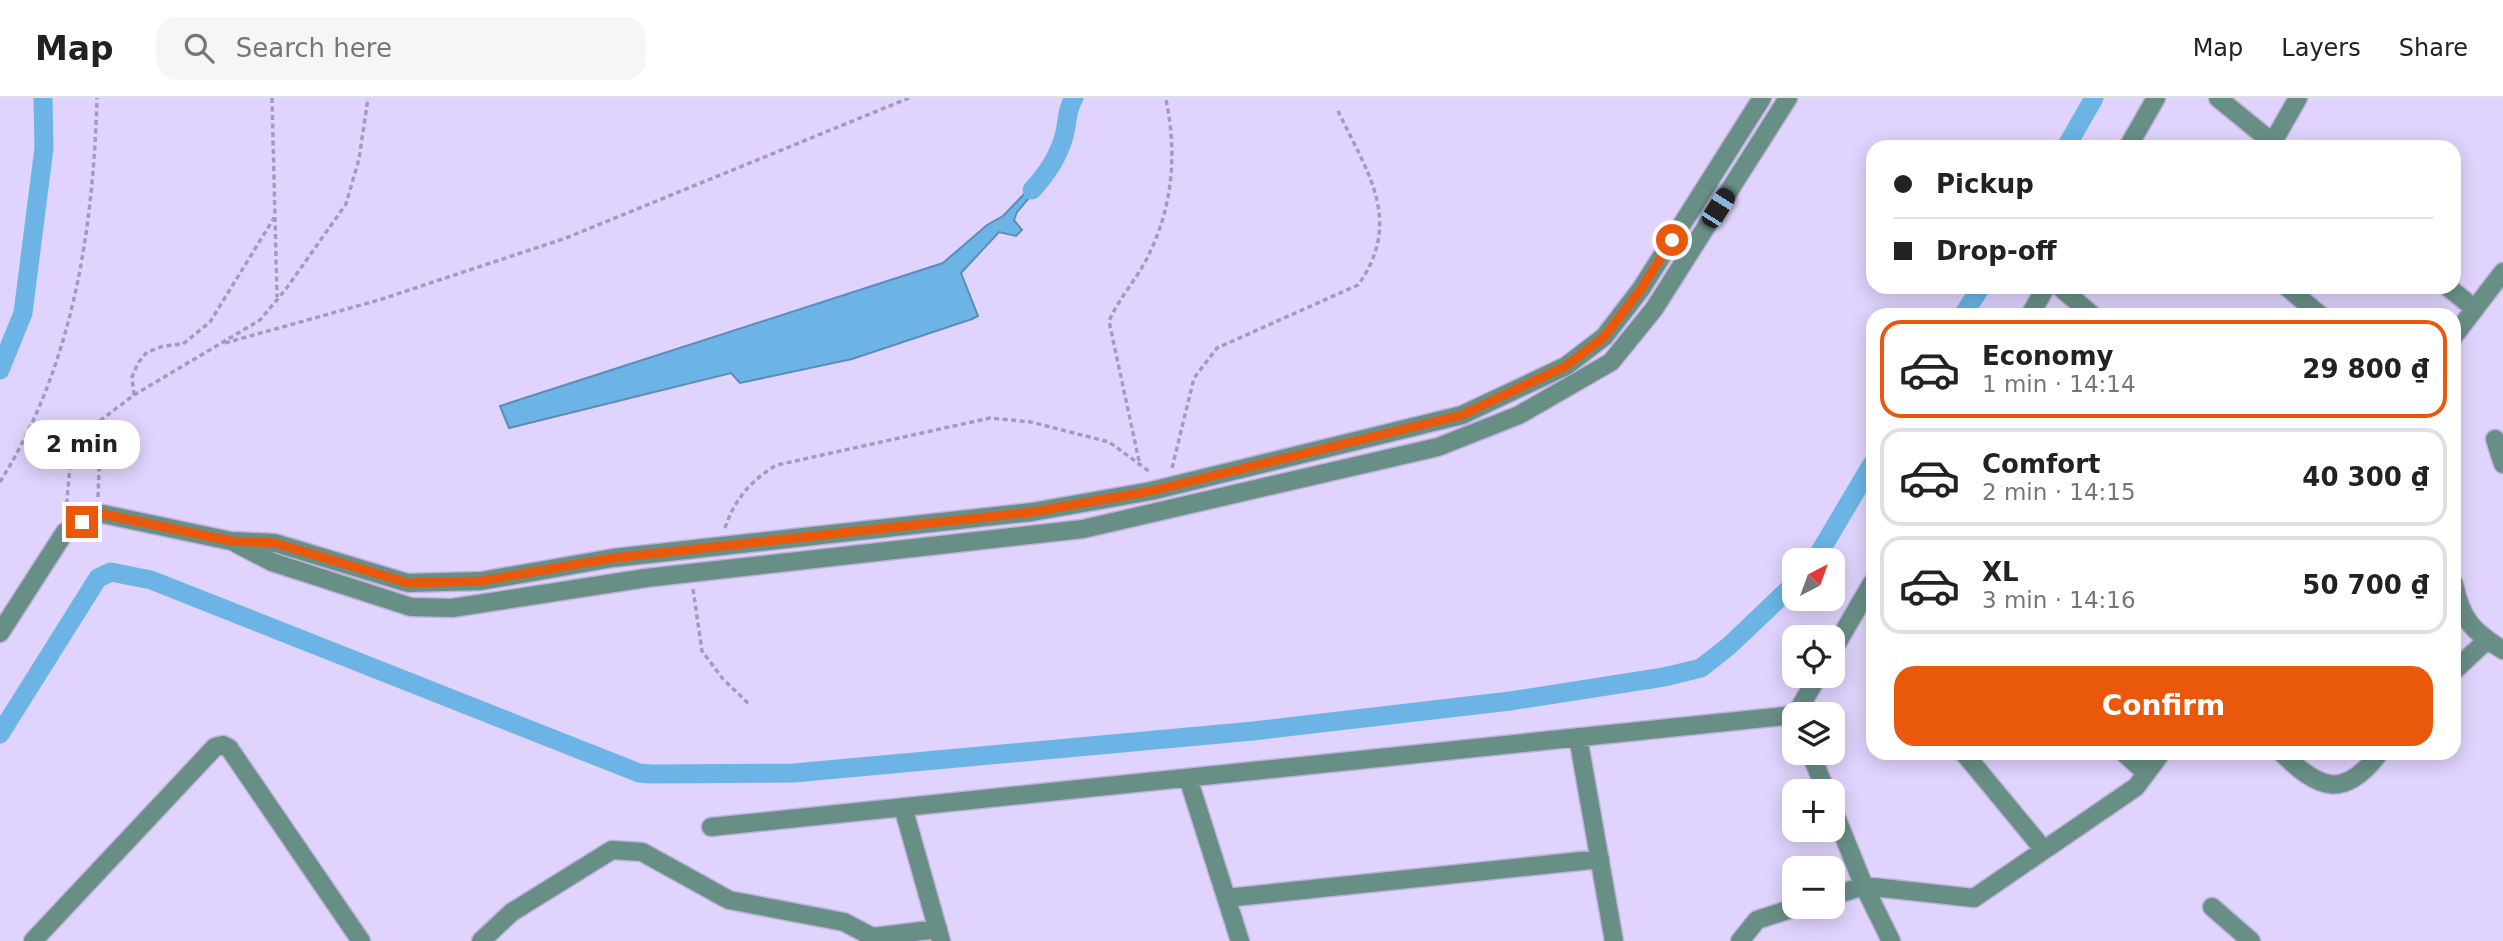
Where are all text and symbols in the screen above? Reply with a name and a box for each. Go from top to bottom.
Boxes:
search box [156,17,646,80]
text: Map [35,29,114,68]
icon: search [180,29,218,67]
text: Search here [236,33,392,63]
text: Map [2193,34,2243,62]
text: Layers [2281,34,2361,62]
text: Share [2399,34,2468,62]
text: Pickup [1936,169,2034,199]
car [1698,185,1739,231]
route start [1656,224,1688,256]
text: Drop-off [1936,236,2057,266]
icon: car [1898,338,1961,401]
text: Economy [1982,341,2113,371]
text: 29 800 ₫ [2302,354,2429,384]
text: 1 min · 14:14 [1982,371,2136,397]
callout: 2 min [24,420,140,470]
text: 2 min [46,431,118,457]
icon: car [1898,446,1961,509]
text: Comfort [1982,449,2100,479]
text: 40 300 ₫ [2302,462,2429,492]
text: 2 min · 14:15 [1982,479,2136,505]
route end [66,506,98,538]
north arrow [1782,548,1844,611]
map controls [1782,548,1845,919]
icon: car [1898,554,1961,617]
text: XL [1982,557,2019,587]
text: 50 700 ₫ [2302,570,2429,600]
text: 3 min · 14:16 [1982,587,2136,613]
button: locate [1782,625,1845,688]
button: Confirm [1894,666,2433,746]
button: layers [1782,702,1845,765]
button: + [1782,779,1845,842]
button: − [1782,856,1845,919]

